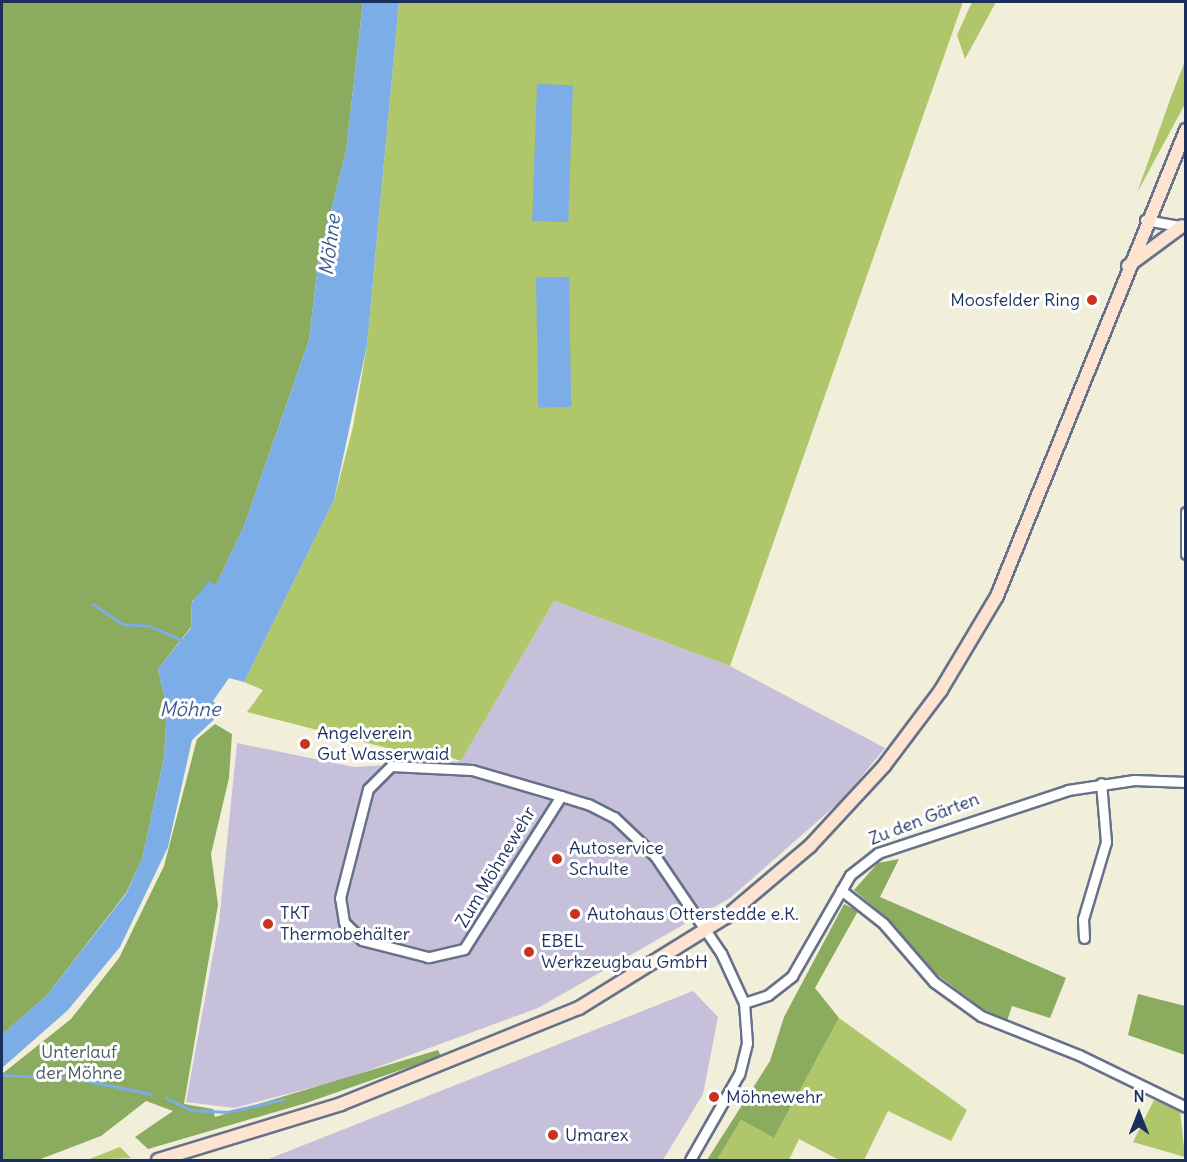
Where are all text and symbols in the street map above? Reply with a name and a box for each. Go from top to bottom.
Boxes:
water label: Möhne [313,213,345,277]
place label: Moosfelder Ring [950,289,1080,311]
marker: Moosfelder Ring [1085,293,1099,307]
water label: Möhne [159,696,221,720]
place label: Angelverein Gut Wasserwaid [317,723,449,766]
marker: Angelverein Gut Wasserwaid [298,737,312,751]
street label: Zu den Gärten [866,788,982,850]
street label: Zum Möhnewehr [451,803,541,931]
place label: Autoservice Schulte [569,838,664,880]
marker: Autoservice Schulte [550,852,564,866]
place label: TKT Thermobehälter [280,903,410,946]
place label: Autohaus Otterstedde e.K. [587,903,799,925]
marker: Autohaus Otterstedde e.K. [568,907,582,921]
marker: TKT Thermobehälter [261,917,275,931]
place label: EBEL Werkzeugbau GmbH [541,931,708,974]
marker: EBEL Werkzeugbau GmbH [522,945,536,959]
park label: Unterlauf der Möhne [36,1042,122,1084]
north arrow [1109,1084,1169,1144]
place label: Möhnewehr [726,1086,823,1108]
text: N [1133,1086,1145,1106]
marker: Möhnewehr [707,1090,721,1104]
place label: Umarex [565,1124,629,1146]
marker: Umarex [546,1128,560,1142]

